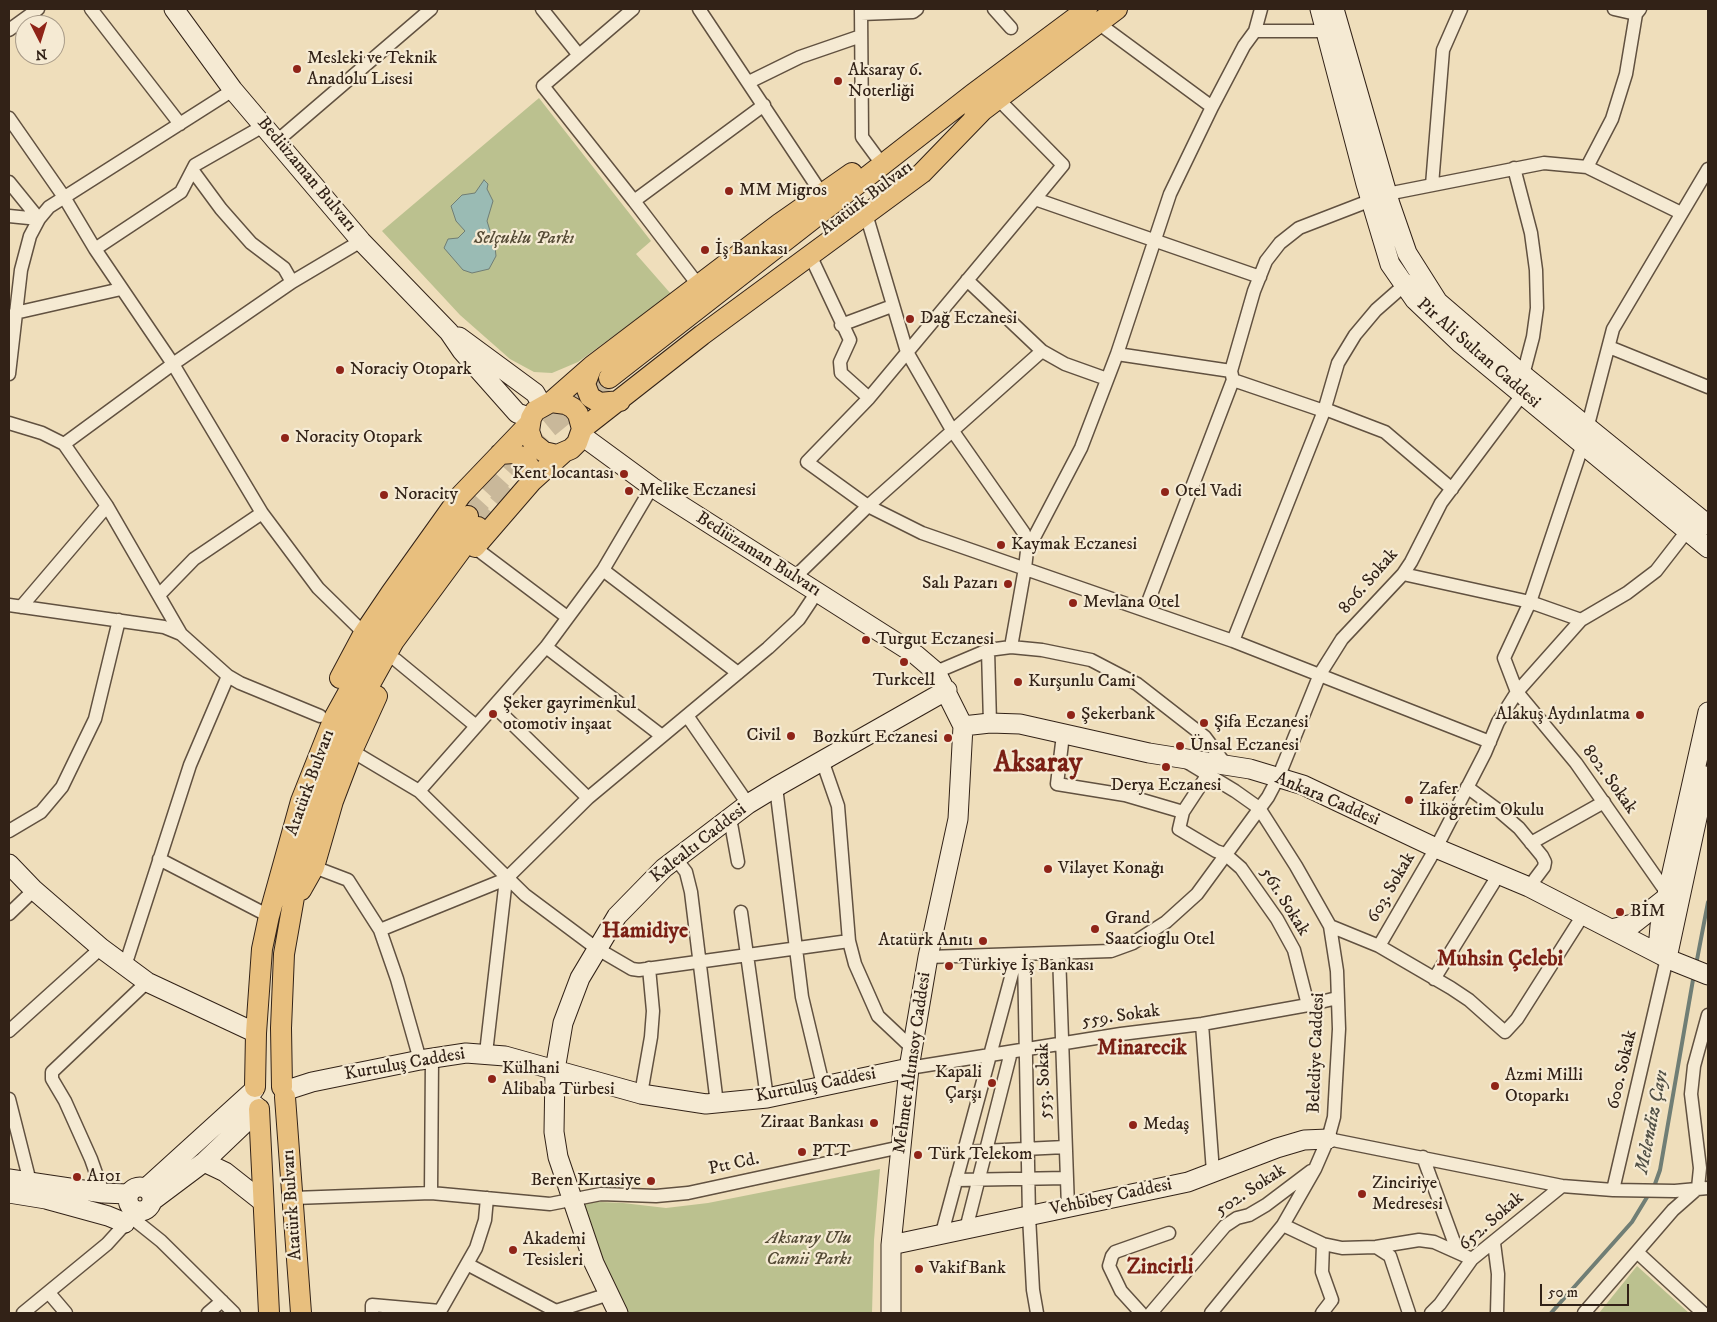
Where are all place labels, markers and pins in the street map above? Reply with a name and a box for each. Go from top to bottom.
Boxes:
place label: Mesleki ve Teknik Anadolu Lisesi [307,48,437,90]
place label: Aksaray 6. Noterliği [848,60,922,102]
marker: Mesleki ve Teknik Anadolu Lisesi [291,63,303,75]
marker: Aksaray 6. Noterliği [832,75,844,87]
place label: MM Migros [739,180,827,202]
marker: MM Migros [723,185,735,197]
place label: İş Bankası [715,239,788,261]
marker: İş Bankası [699,244,711,256]
place label: Dağ Eczanesi [920,308,1017,330]
marker: Dağ Eczanesi [904,313,916,325]
place label: Noraciy Otopark [350,359,472,381]
marker: Noraciy Otopark [334,364,346,376]
place label: Noracity Otopark [295,427,422,449]
marker: Noracity Otopark [279,432,291,444]
place label: Kent locantası [512,463,614,485]
marker: Kent locantası [618,468,630,480]
place label: Melike Eczanesi [639,480,756,502]
place label: Otel Vadi [1175,481,1242,503]
place label: Noracity [394,484,458,506]
marker: Melike Eczanesi [623,485,635,497]
marker: Otel Vadi [1159,486,1171,498]
marker: Noracity [378,489,390,501]
place label: Kaymak Eczanesi [1011,534,1137,556]
marker: Kaymak Eczanesi [995,539,1007,551]
place label: Salı Pazarı [922,573,998,595]
marker: Salı Pazarı [1002,578,1014,590]
place label: Mevlana Otel [1083,592,1180,614]
marker: Mevlana Otel [1067,597,1079,609]
place label: Turgut Eczanesi [876,629,994,651]
marker: Turgut Eczanesi [860,634,872,646]
marker: Turkcell [898,656,910,668]
place label: Turkcell [873,670,935,692]
place label: Kurşunlu Cami [1028,671,1136,693]
marker: Kurşunlu Cami [1012,676,1024,688]
place label: Şeker gayrimenkul otomotiv inşaat [503,693,636,736]
place label: Şekerbank [1081,704,1155,726]
place label: Alakuş Aydınlatma [1496,704,1630,726]
marker: Şeker gayrimenkul otomotiv inşaat [487,708,499,720]
marker: Şekerbank [1065,709,1077,721]
marker: Alakuş Aydınlatma [1634,709,1646,721]
place label: Şifa Eczanesi [1214,712,1309,734]
marker: Şifa Eczanesi [1198,717,1210,729]
place label: Civil [746,725,781,747]
place label: Bozkurt Eczanesi [813,727,938,749]
marker: Civil [785,730,797,742]
marker: Bozkurt Eczanesi [942,732,954,744]
place label: Ünsal Eczanesi [1190,735,1299,757]
marker: Ünsal Eczanesi [1174,740,1186,752]
marker: Derya Eczanesi [1160,761,1172,773]
place label: Derya Eczanesi [1110,775,1222,797]
place label: Zafer İlköğretim Okulu [1419,779,1544,822]
marker: Zafer İlköğretim Okulu [1403,794,1415,806]
place label: Vilayet Konağı [1058,858,1164,880]
marker: Vilayet Konağı [1042,863,1054,875]
place label: BİM [1630,901,1665,923]
marker: BİM [1614,906,1626,918]
place label: Grand Saatcioglu Otel [1105,908,1215,951]
marker: Grand Saatcioglu Otel [1089,923,1101,935]
place label: Atatürk Anıtı [878,930,973,952]
marker: Atatürk Anıtı [977,935,989,947]
place label: Türkiye İş Bankası [959,955,1094,977]
marker: Türkiye İş Bankası [943,960,955,972]
place label: Külhani Alibaba Türbesi [502,1058,615,1100]
place label: Kapali Çarşı [935,1062,982,1104]
place label: Azmi Milli Otoparkı [1505,1065,1583,1108]
marker: Külhani Alibaba Türbesi [486,1073,498,1085]
marker: Kapali Çarşı [986,1077,998,1089]
marker: Azmi Milli Otoparkı [1489,1080,1501,1092]
place label: Ziraat Bankası [761,1112,864,1134]
place label: Medaş [1143,1114,1189,1136]
marker: Ziraat Bankası [868,1117,880,1129]
marker: Medaş [1127,1119,1139,1131]
place label: PTT [812,1141,850,1163]
place label: Türk Telekom [928,1144,1032,1166]
marker: PTT [796,1146,808,1158]
marker: Türk Telekom [912,1149,924,1161]
place label: A101 [87,1166,121,1188]
place label: Beren Kırtasiye [531,1170,641,1192]
marker: A101 [71,1171,83,1183]
place label: Zinciriye Medresesi [1372,1173,1443,1216]
marker: Beren Kırtasiye [645,1175,657,1187]
marker: Zinciriye Medresesi [1356,1188,1368,1200]
place label: Akademi Tesisleri [523,1229,586,1272]
marker: Akademi Tesisleri [507,1244,519,1256]
place label: VakifBank [929,1258,1006,1280]
marker: VakifBank [913,1263,925,1275]

